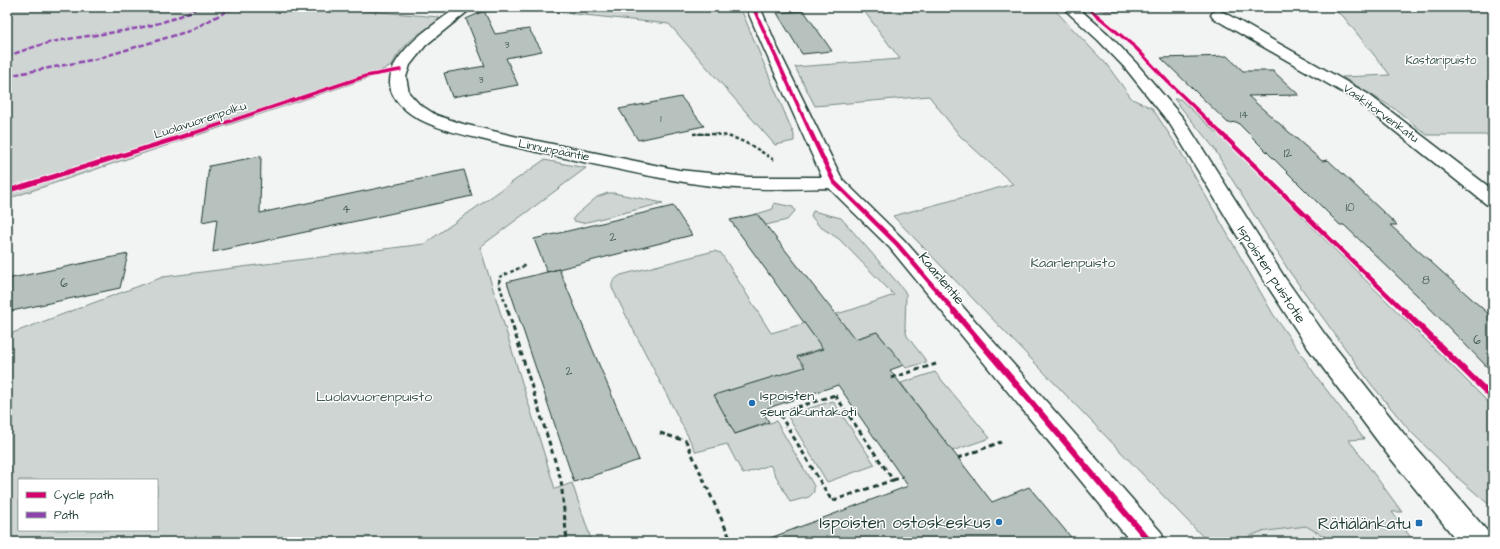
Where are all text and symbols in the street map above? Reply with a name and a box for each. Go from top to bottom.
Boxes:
house number: 3 [504,38,510,52]
park label: Kastaripuisto [1405,52,1477,69]
house number: 3 [478,73,484,87]
street label: Vaskitorvenkatu [1339,80,1422,147]
street label: Luolavuorenpolku [152,98,248,143]
house number: 14 [1240,108,1248,122]
house number: 1 [660,112,662,126]
street label: Linnunpääntie [517,135,591,166]
house number: 12 [1284,145,1292,162]
house number: 10 [1345,199,1355,216]
house number: 4 [342,201,350,218]
street label: Ispoisten puistotie [1232,222,1310,328]
house number: 2 [610,229,617,246]
street label: Kaarlentie [913,248,969,309]
park label: Kaarlenpuisto [1031,253,1116,273]
house number: 8 [1422,272,1430,289]
house number: 6 [60,275,68,292]
house number: 6 [1473,332,1481,349]
house number: 2 [566,363,573,380]
place label: Ispoisten seurakuntakoti [760,386,856,422]
park label: Luolavuorenpuisto [316,387,432,407]
marker: Ispoisten seurakuntakoti [747,398,757,408]
legend [18,479,158,531]
text: Cycle path [54,487,113,505]
text: Path [54,507,79,524]
place label: Ispoisten ostoskeskus [820,511,991,535]
place label: Rätiälänkatu [1318,512,1411,536]
marker: Ispoisten ostoskeskus [994,517,1004,527]
marker: Rätiälänkatu [1414,518,1424,528]

